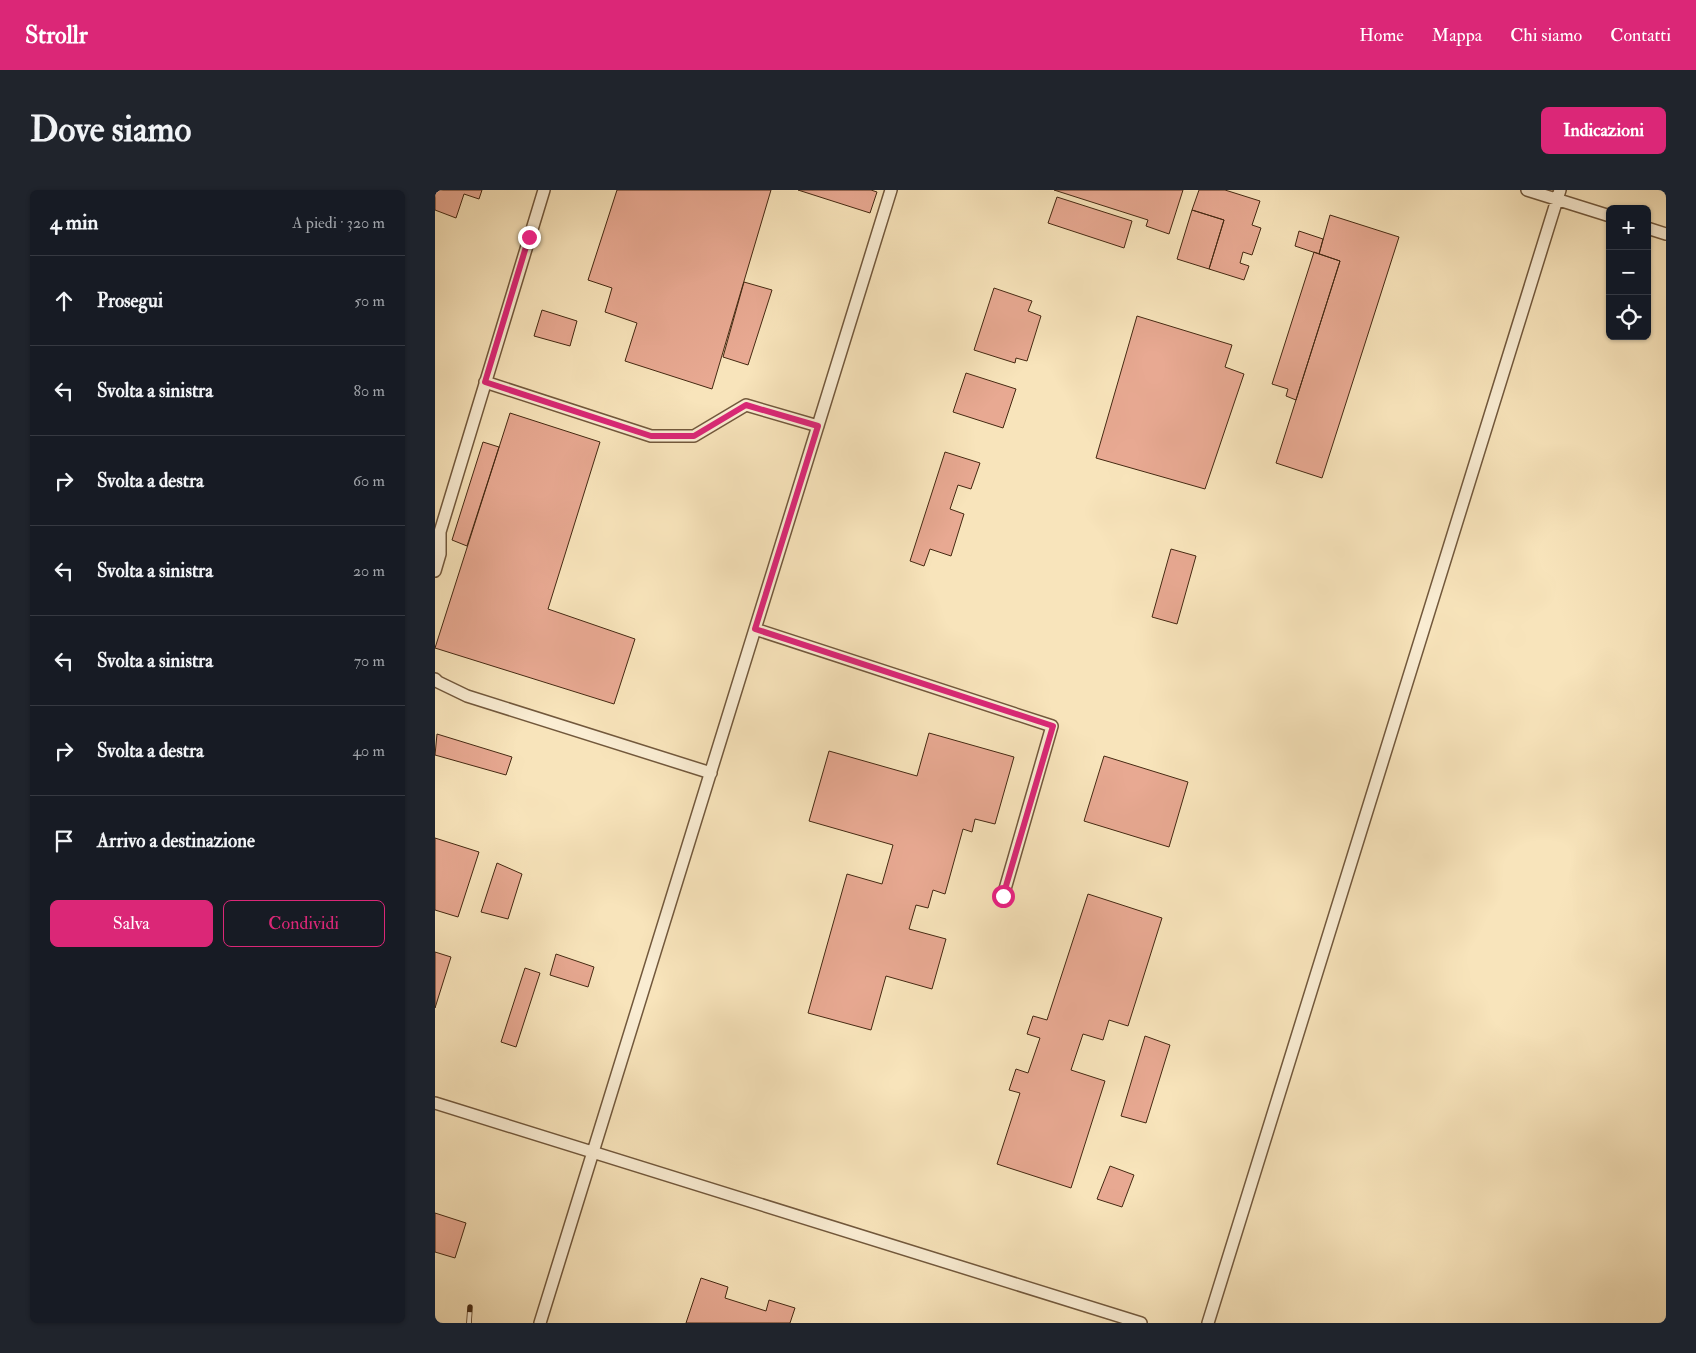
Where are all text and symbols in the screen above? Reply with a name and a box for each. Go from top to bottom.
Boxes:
text: Strollr [25,20,88,51]
text: Home [1359,24,1404,47]
text: Mappa [1432,24,1482,47]
text: Chi siamo [1510,24,1582,47]
text: Contatti [1610,24,1671,47]
button: Indicazioni [1541,107,1666,154]
text: Dove siamo [30,108,191,152]
map controls [1606,205,1651,340]
button: + [1606,205,1651,250]
text: 4 min [50,209,98,236]
text: A piedi · 320 m [292,213,385,233]
route end [518,226,541,249]
button: − [1606,250,1651,295]
icon: ahead [50,287,78,315]
text: Prosegui [97,289,163,313]
text: 50 m [354,291,385,311]
button: locate [1606,295,1651,340]
icon: left [50,377,78,405]
text: Svolta a sinistra [97,379,213,403]
text: 80 m [354,381,385,401]
icon: right [50,467,78,495]
text: Svolta a destra [97,469,204,493]
text: 60 m [353,471,385,491]
icon: left [50,557,78,585]
text: Svolta a sinistra [97,559,213,583]
text: 20 m [353,561,385,581]
icon: left [50,647,78,675]
text: Svolta a sinistra [97,649,213,673]
text: 70 m [354,651,385,671]
icon: right [50,737,78,765]
text: Svolta a destra [97,739,204,763]
text: 40 m [352,741,385,761]
icon: arrive [50,827,78,855]
text: Arrivo a destinazione [97,829,255,853]
route start [992,885,1015,908]
button: Salva [50,900,213,947]
button: Condividi [223,900,385,947]

